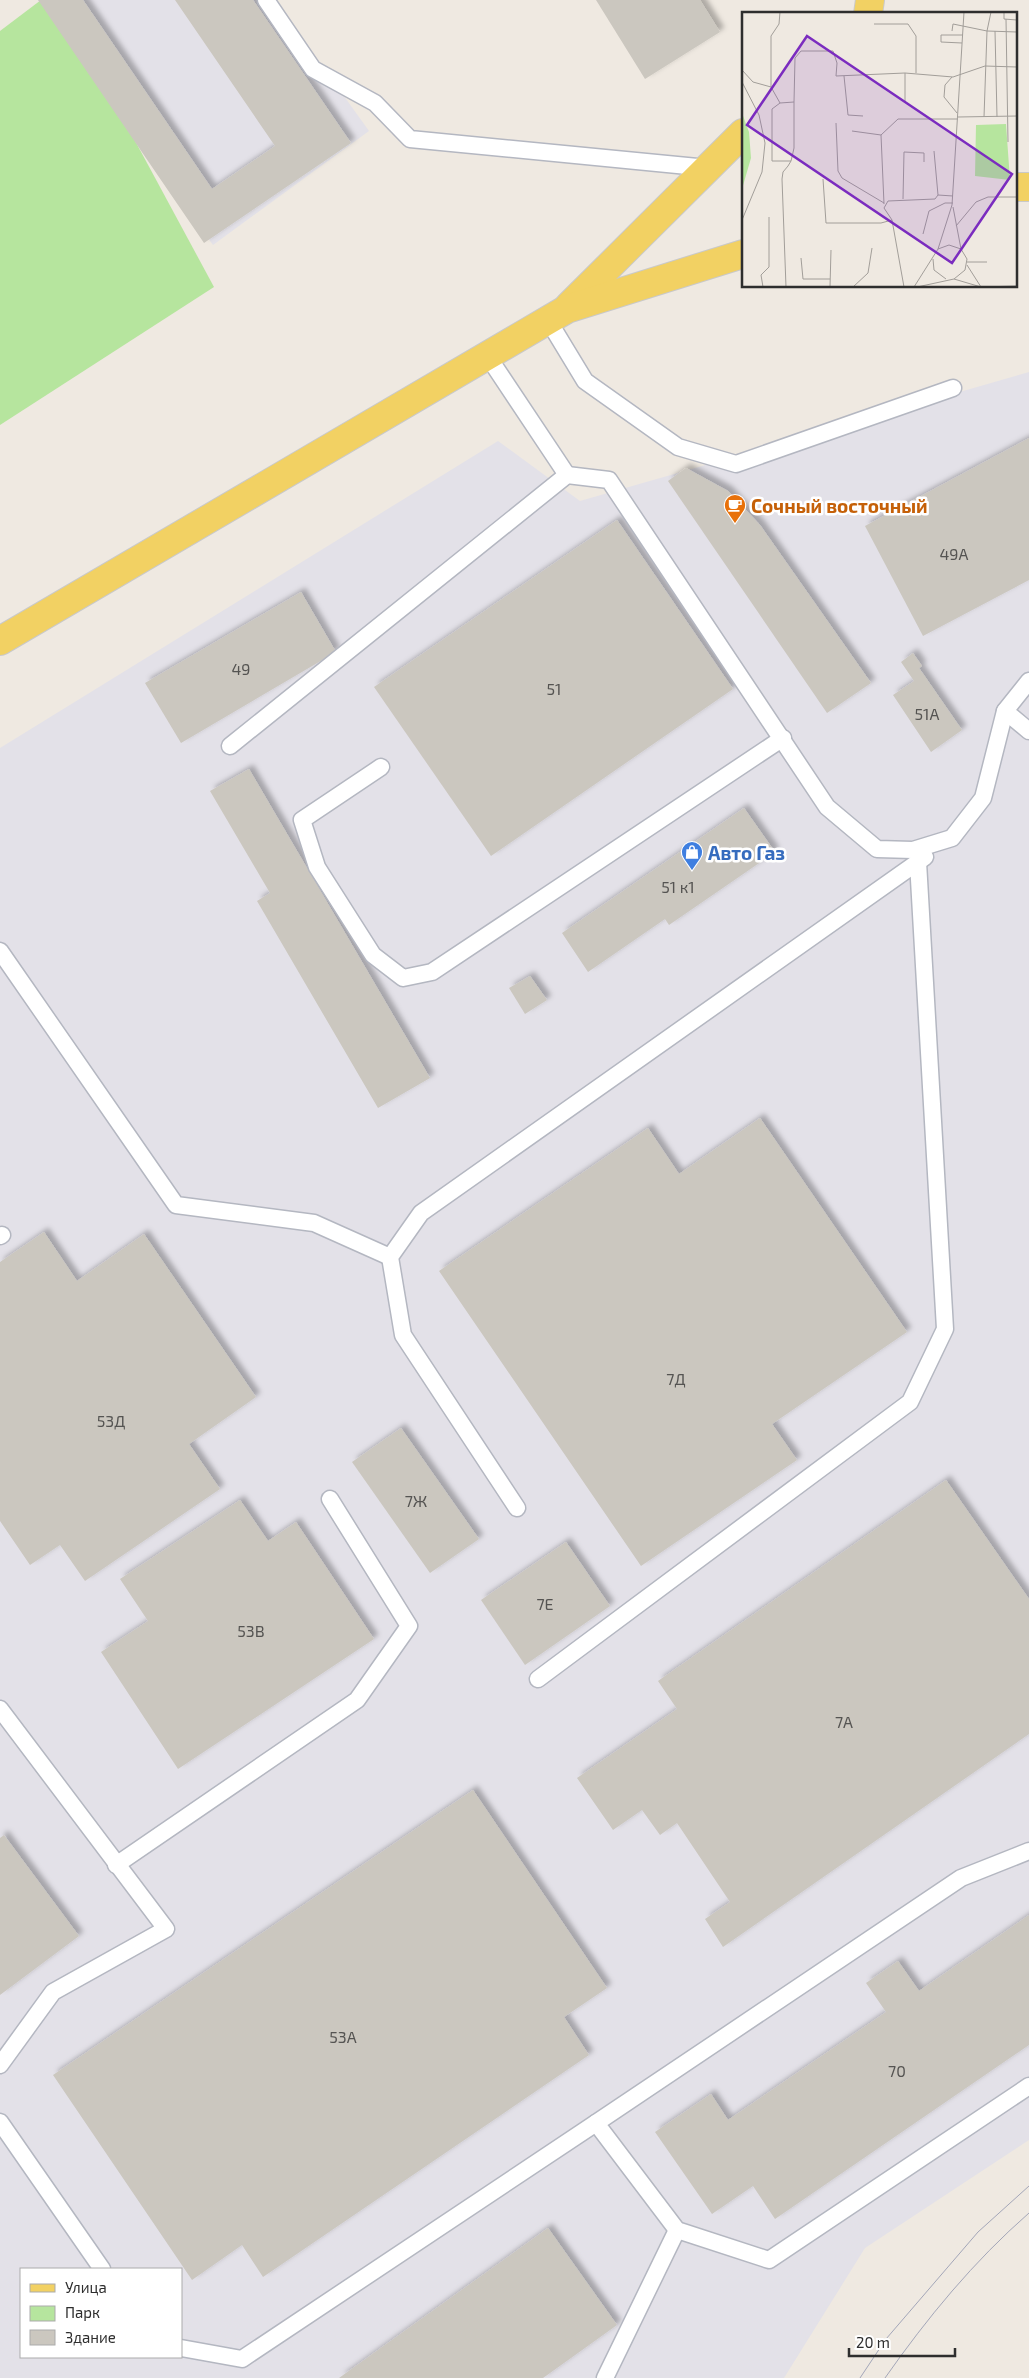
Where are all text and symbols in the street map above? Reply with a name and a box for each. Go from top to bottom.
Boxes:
inset map [742,12,1016,288]
cafe icon: Сочный восточный [723,493,747,524]
place label: Сочный восточный [751,494,928,517]
house number: 49А [940,544,969,563]
house number: 49 [232,659,251,678]
house number: 51 [547,679,561,698]
house number: 51А [915,704,939,723]
shop icon: Авто Газ [680,840,704,871]
place label: Авто Газ [708,841,785,864]
house number: 51 к1 [661,877,695,896]
house number: 7Д [666,1369,686,1388]
house number: 53Д [97,1411,125,1430]
house number: 7Ж [405,1491,428,1510]
house number: 7Е [536,1594,554,1613]
house number: 53В [237,1621,265,1640]
house number: 7А [835,1712,853,1731]
house number: 53А [329,2027,357,2046]
house number: 70 [888,2061,906,2080]
legend [20,2268,182,2358]
text: Улица [65,2278,107,2296]
text: Парк [65,2303,100,2321]
scale bar [849,2326,955,2358]
text: Здание [65,2328,116,2346]
text: 20 m [856,2333,890,2351]

